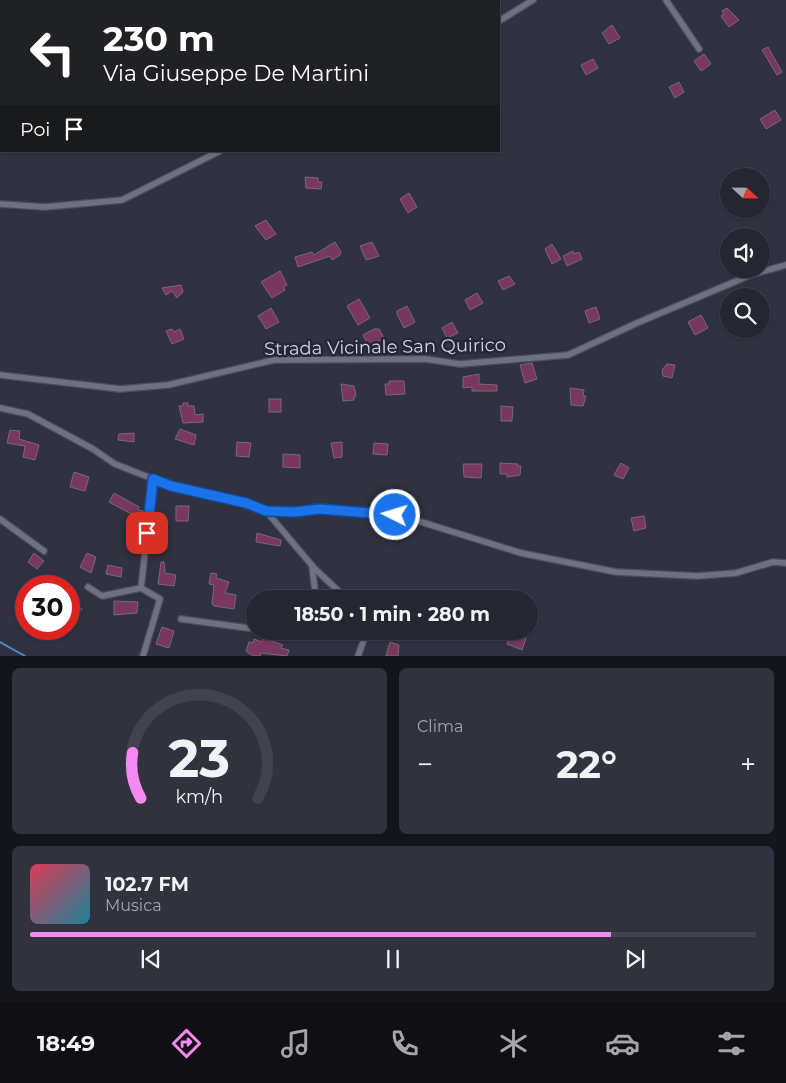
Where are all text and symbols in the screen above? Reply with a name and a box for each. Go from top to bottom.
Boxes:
text: 230 m [103,17,215,60]
icon: left [20,20,85,85]
text: Via Giuseppe De Martini [103,60,369,87]
icon: arrive [60,115,88,143]
text: Poi [20,118,50,141]
north arrow [720,168,770,218]
map controls [720,168,770,338]
button: sound [720,228,770,278]
button: search [720,288,770,338]
street label: Strada Vicinale San Quirico [264,334,506,360]
position arrow [368,488,420,540]
pin [126,512,168,554]
icon: arrive [133,519,161,547]
speed limit sign: 30 [15,575,80,640]
text: 18:50 · 1 min · 280 m [294,603,490,626]
text: Clima [417,717,463,736]
text: 23 [169,727,230,790]
text: 22° [556,741,617,788]
text: − [417,747,433,781]
text: + [740,747,756,781]
text: km/h [176,786,223,807]
text: 102.7 FM [105,873,189,896]
text: Musica [105,896,162,915]
icon: previous [137,945,165,973]
icon: pause [379,945,407,973]
icon: next [621,945,649,973]
icon: directions [169,1026,204,1061]
icon: music [278,1026,313,1061]
icon: phone [387,1026,422,1061]
icon: climate [496,1026,531,1061]
icon: car [605,1026,640,1061]
icon: filters [714,1026,749,1061]
text: 18:49 [37,1030,95,1057]

